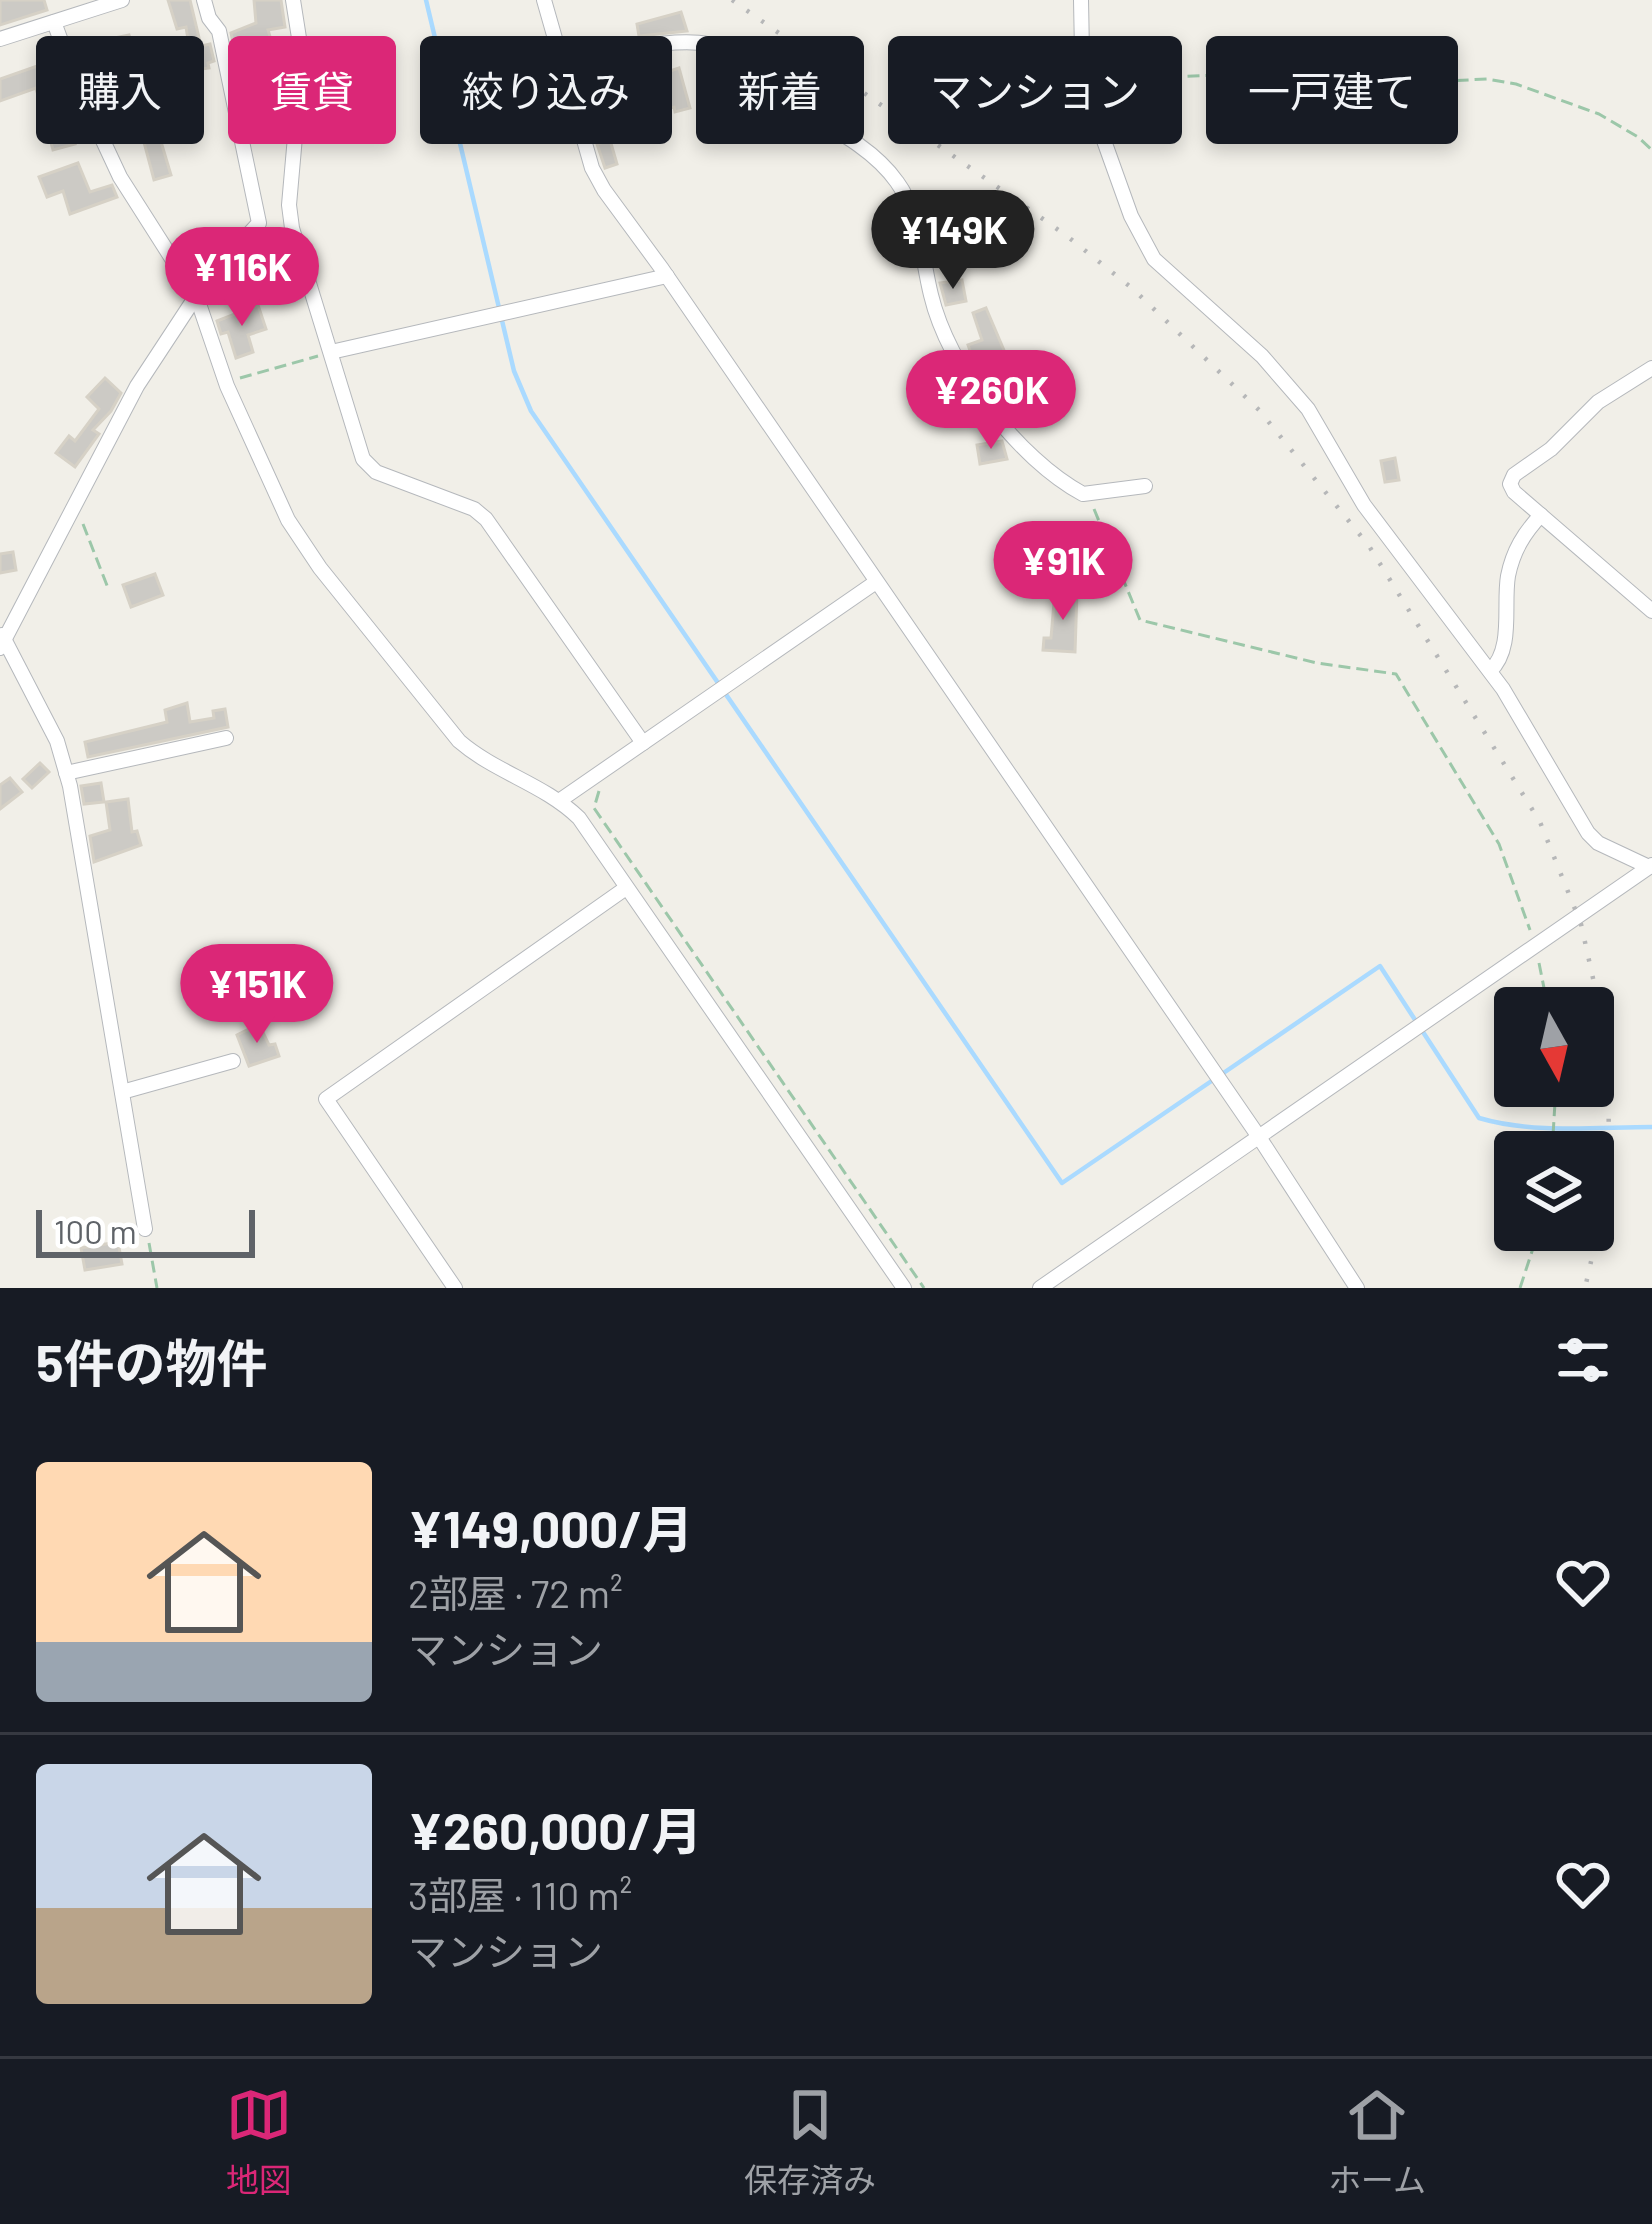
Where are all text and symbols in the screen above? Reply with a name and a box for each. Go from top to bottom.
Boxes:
chip: 購入 [36,36,204,144]
chip: 賃貸 [228,36,396,144]
chip: 絞り込み [420,36,672,144]
chip: 新着 [696,36,864,144]
chip: マンション [888,36,1182,144]
chip: 一戸建て [1206,36,1458,144]
pin: ¥149K [869,190,1037,292]
text: ¥149K [898,205,1008,252]
pin: ¥116K [158,227,326,329]
text: ¥116K [192,242,292,289]
pin: ¥260K [907,350,1075,452]
text: ¥260K [933,365,1049,412]
pin: ¥91K [992,521,1134,623]
text: ¥91K [1021,536,1105,583]
pin: ¥151K [173,944,341,1046]
text: ¥151K [207,959,307,1006]
north arrow [1494,987,1614,1107]
map controls [1494,987,1614,1251]
button: layers [1494,1131,1614,1251]
scale bar [36,1204,255,1257]
text: 100 m [54,1211,137,1251]
icon: filters [1550,1327,1616,1393]
text: 5件の物件 [36,1331,268,1392]
text: ¥149,000/月 [408,1497,694,1558]
icon: home [132,1510,276,1654]
icon: heart [1550,1549,1616,1615]
text: 2部屋 · 72 m² [408,1569,623,1616]
text: マンション [408,1625,603,1672]
text: ¥260,000/月 [408,1799,703,1860]
icon: home [132,1812,276,1956]
icon: heart [1550,1851,1616,1917]
text: 3部屋 · 110 m² [408,1871,632,1918]
text: マンション [408,1927,603,1974]
tab: 地図 [226,2082,292,2202]
tab: 保存済み [744,2082,876,2202]
tab: ホーム [1328,2082,1426,2202]

